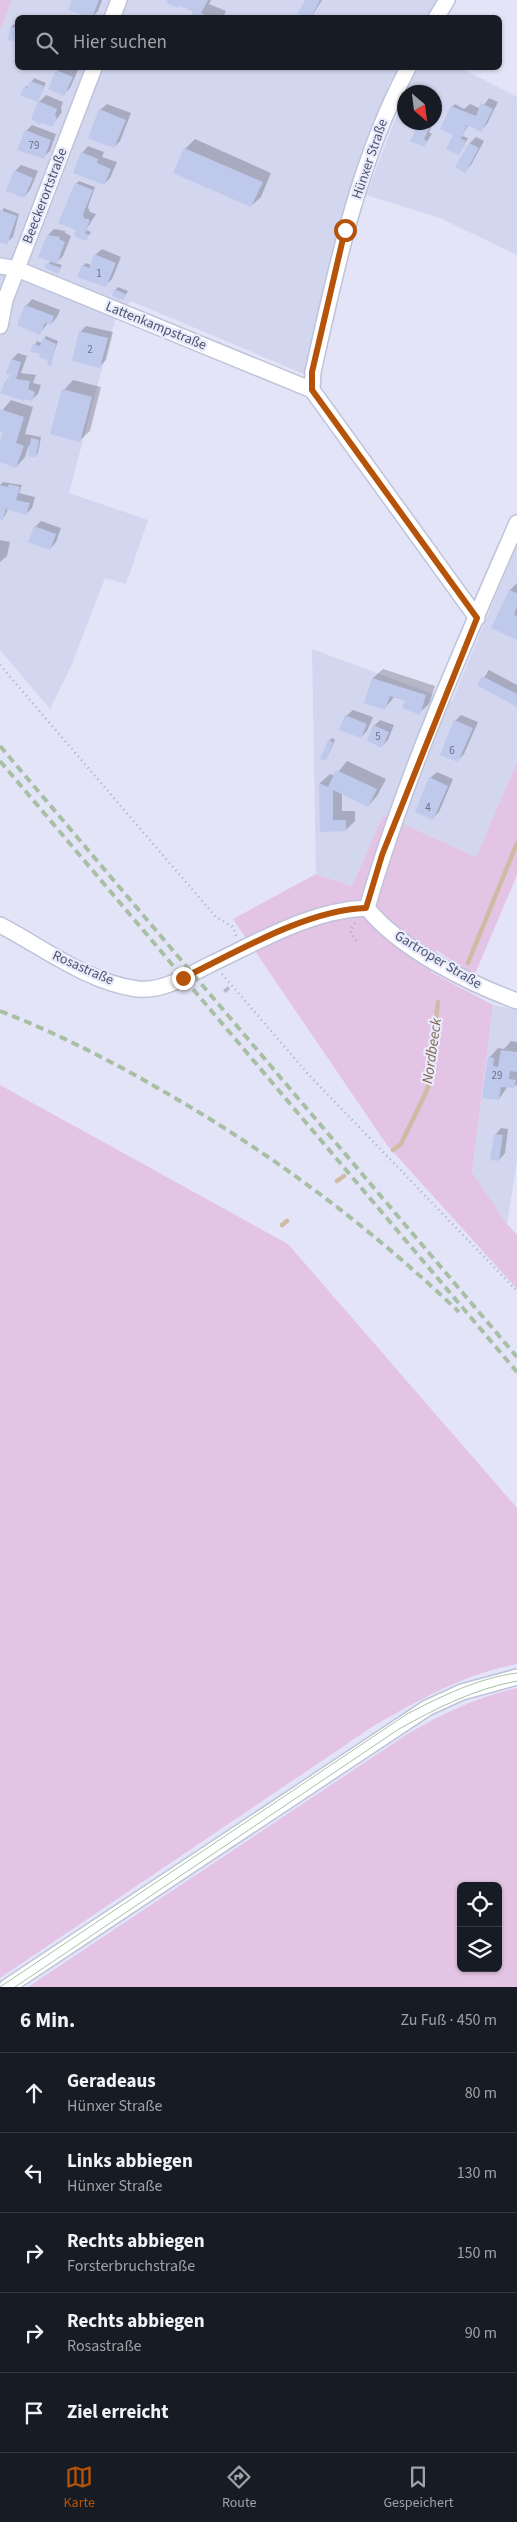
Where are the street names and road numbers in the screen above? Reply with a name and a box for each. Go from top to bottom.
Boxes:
street label: Hünxer Straße [347,116,393,202]
street label: Beeckerortstraße [18,145,72,247]
street label: Lattenkampstraße [102,297,210,355]
street label: Gartroper Straße [391,926,485,994]
street label: Rosastraße [49,946,117,990]

